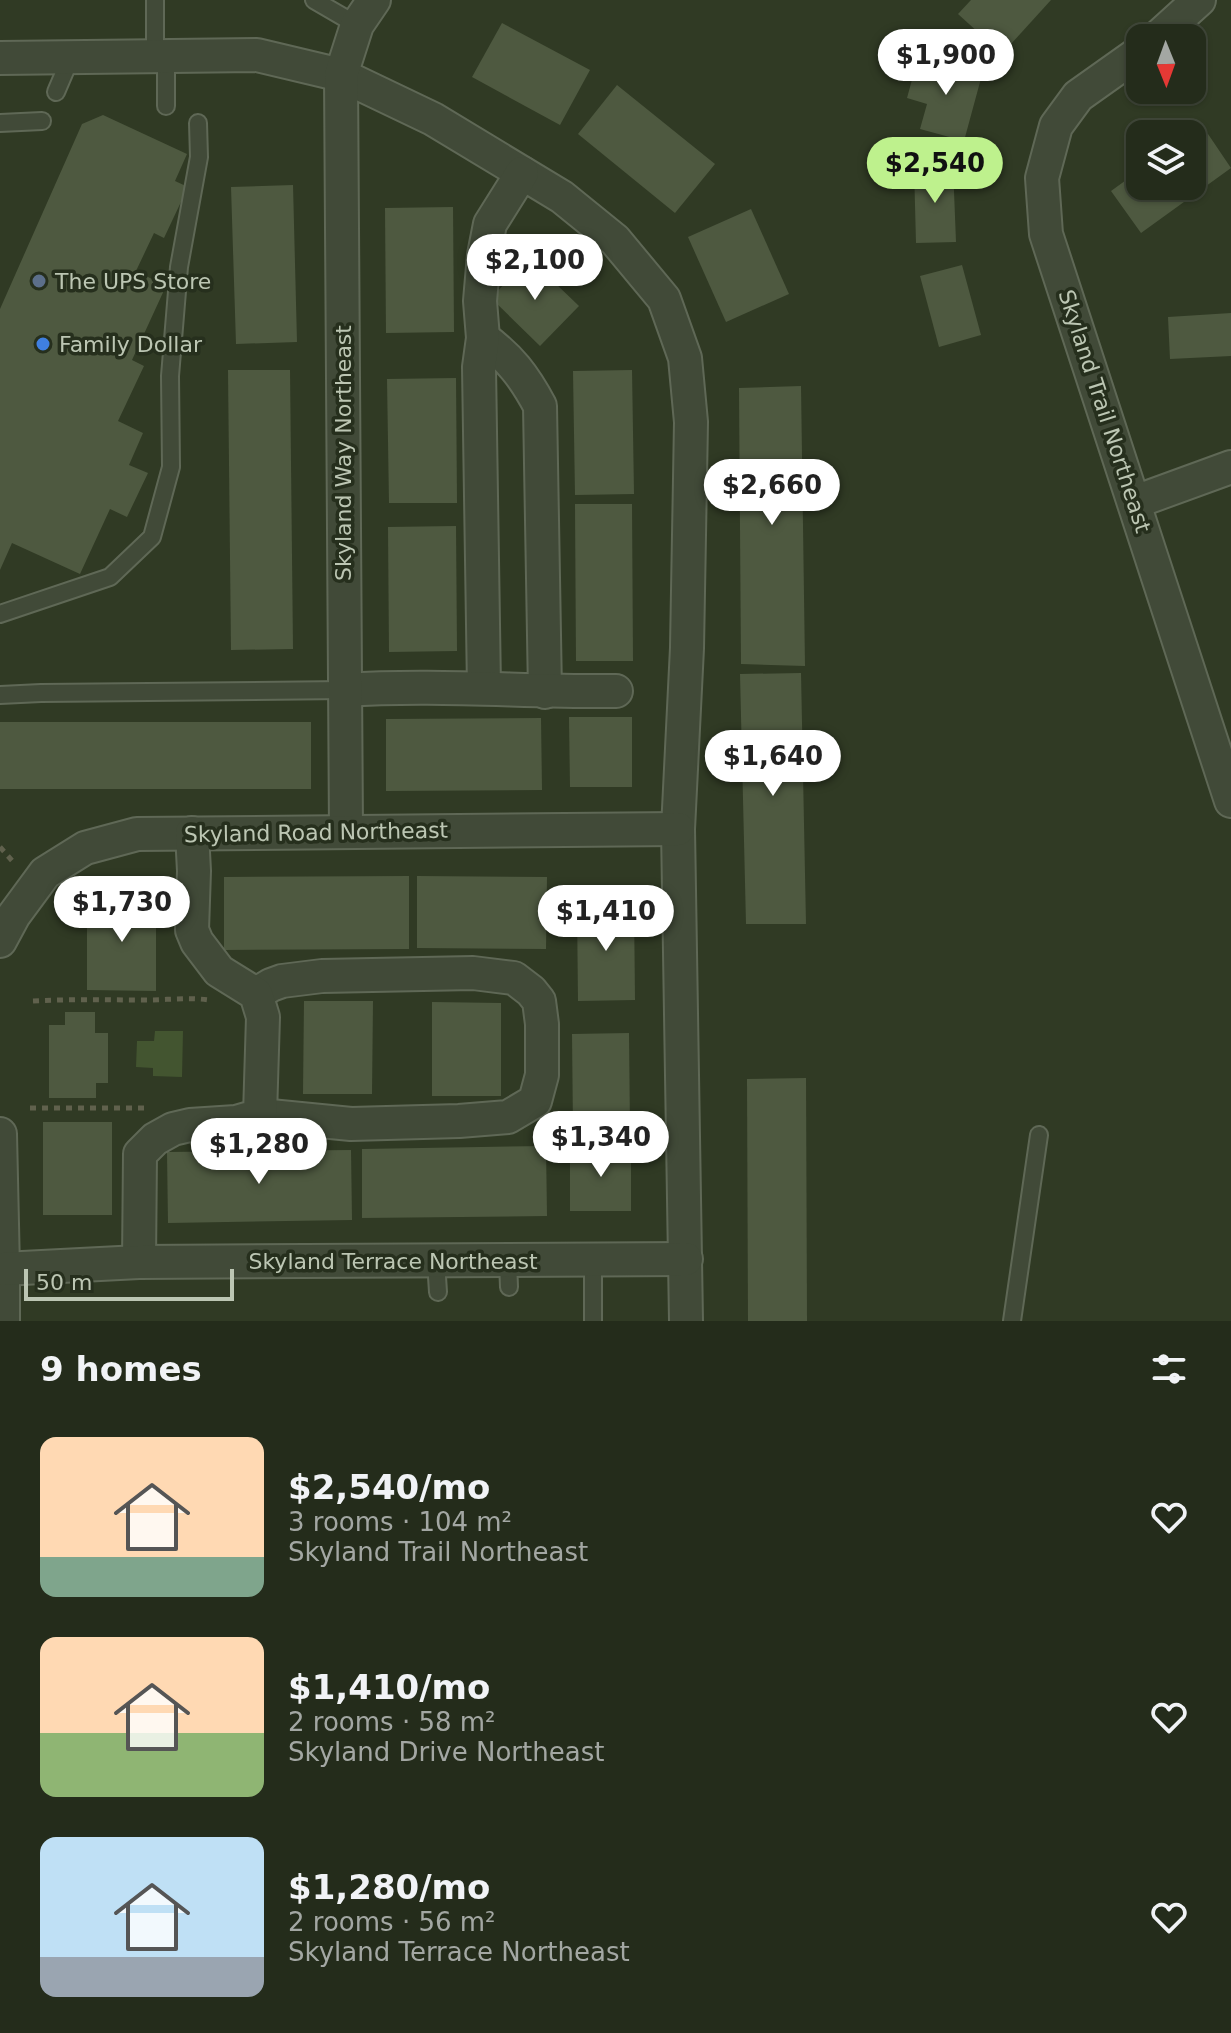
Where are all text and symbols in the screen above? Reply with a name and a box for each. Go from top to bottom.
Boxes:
north arrow [1126,24,1206,104]
map controls [1126,24,1206,200]
pin: $1,900 [881,29,1011,97]
text: $1,900 [896,40,996,70]
button: layers [1126,120,1206,200]
pin: $2,540 [870,137,1000,205]
text: $2,540 [885,148,985,178]
pin: $2,100 [470,234,600,302]
text: $2,100 [485,245,585,275]
place label: The UPS Store [54,269,211,294]
marker: The UPS Store [30,272,48,290]
street label: Skyland Trail Northeast [1053,286,1156,536]
street label: Skyland Way Northeast [331,325,356,581]
place label: Family Dollar [59,332,203,357]
marker: Family Dollar [34,335,52,353]
pin: $2,660 [707,459,837,527]
text: $2,660 [722,470,822,500]
pin: $1,640 [708,730,838,798]
text: $1,640 [723,741,823,771]
street label: Skyland Road Northeast [184,818,449,847]
pin: $1,730 [57,876,187,944]
pin: $1,410 [541,885,671,953]
text: $1,730 [72,887,172,917]
text: $1,410 [556,896,656,926]
pin: $1,340 [536,1111,666,1179]
pin: $1,280 [194,1118,324,1186]
text: $1,340 [551,1122,651,1152]
text: $1,280 [209,1129,309,1159]
street label: Skyland Terrace Northeast [248,1249,538,1274]
scale bar [24,1265,234,1301]
text: 50 m [36,1270,92,1295]
icon: filters [1147,1347,1191,1391]
text: 9 homes [40,1349,202,1389]
text: $2,540/mo [288,1467,490,1507]
icon: home [104,1469,200,1565]
icon: heart [1147,1495,1191,1539]
text: 3 rooms · 104 m² [288,1507,512,1537]
text: Skyland Trail Northeast [288,1537,588,1567]
text: $1,410/mo [288,1667,490,1707]
icon: home [104,1669,200,1765]
icon: heart [1147,1695,1191,1739]
text: 2 rooms · 58 m² [288,1707,496,1737]
text: Skyland Drive Northeast [288,1737,604,1767]
text: $1,280/mo [288,1867,490,1907]
icon: home [104,1869,200,1965]
icon: heart [1147,1895,1191,1939]
text: 2 rooms · 56 m² [288,1907,496,1937]
text: Skyland Terrace Northeast [288,1937,630,1967]

